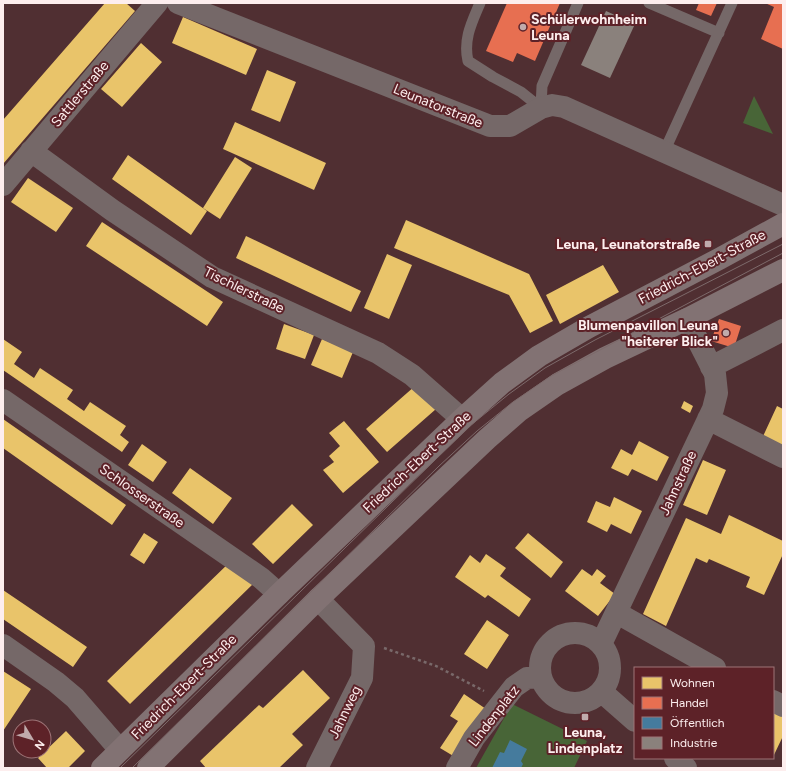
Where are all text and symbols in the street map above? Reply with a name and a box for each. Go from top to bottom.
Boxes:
place label: Schülerwohnheim Leuna [531,11,647,44]
marker: Schülerwohnheim Leuna [518,22,528,32]
street label: Sattlerstraße [47,57,113,130]
street label: Leunatorstraße [391,80,486,132]
street label: Friedrich-Ebert-Straße [635,226,769,308]
place label: Leuna, Leunatorstraße [556,236,700,253]
marker: Leuna, Leunatorstraße [703,239,713,249]
street label: Tischlerstraße [201,263,287,317]
place label: Blumenpavillon Leuna "heiterer Blick" [578,317,718,350]
marker: Blumenpavillon Leuna "heiterer Blick" [721,328,731,338]
street label: Friedrich-Ebert-Straße [359,407,475,517]
street label: Jahnstraße [656,448,700,518]
street label: Schlosserstraße [96,460,188,532]
street label: Friedrich-Ebert-Straße [128,631,240,743]
legend [634,667,774,759]
text: Wohnen [670,676,715,690]
street label: Lindenplatz [465,682,523,750]
street label: Jahnweg [325,683,365,741]
text: Handel [670,696,708,710]
marker: Leuna, Lindenplatz [580,712,590,722]
text: Öffentlich [670,716,725,730]
north arrow [12,719,52,759]
place label: Leuna, Lindenplatz [548,724,623,757]
text: Industrie [670,736,718,750]
text: N [32,737,47,752]

